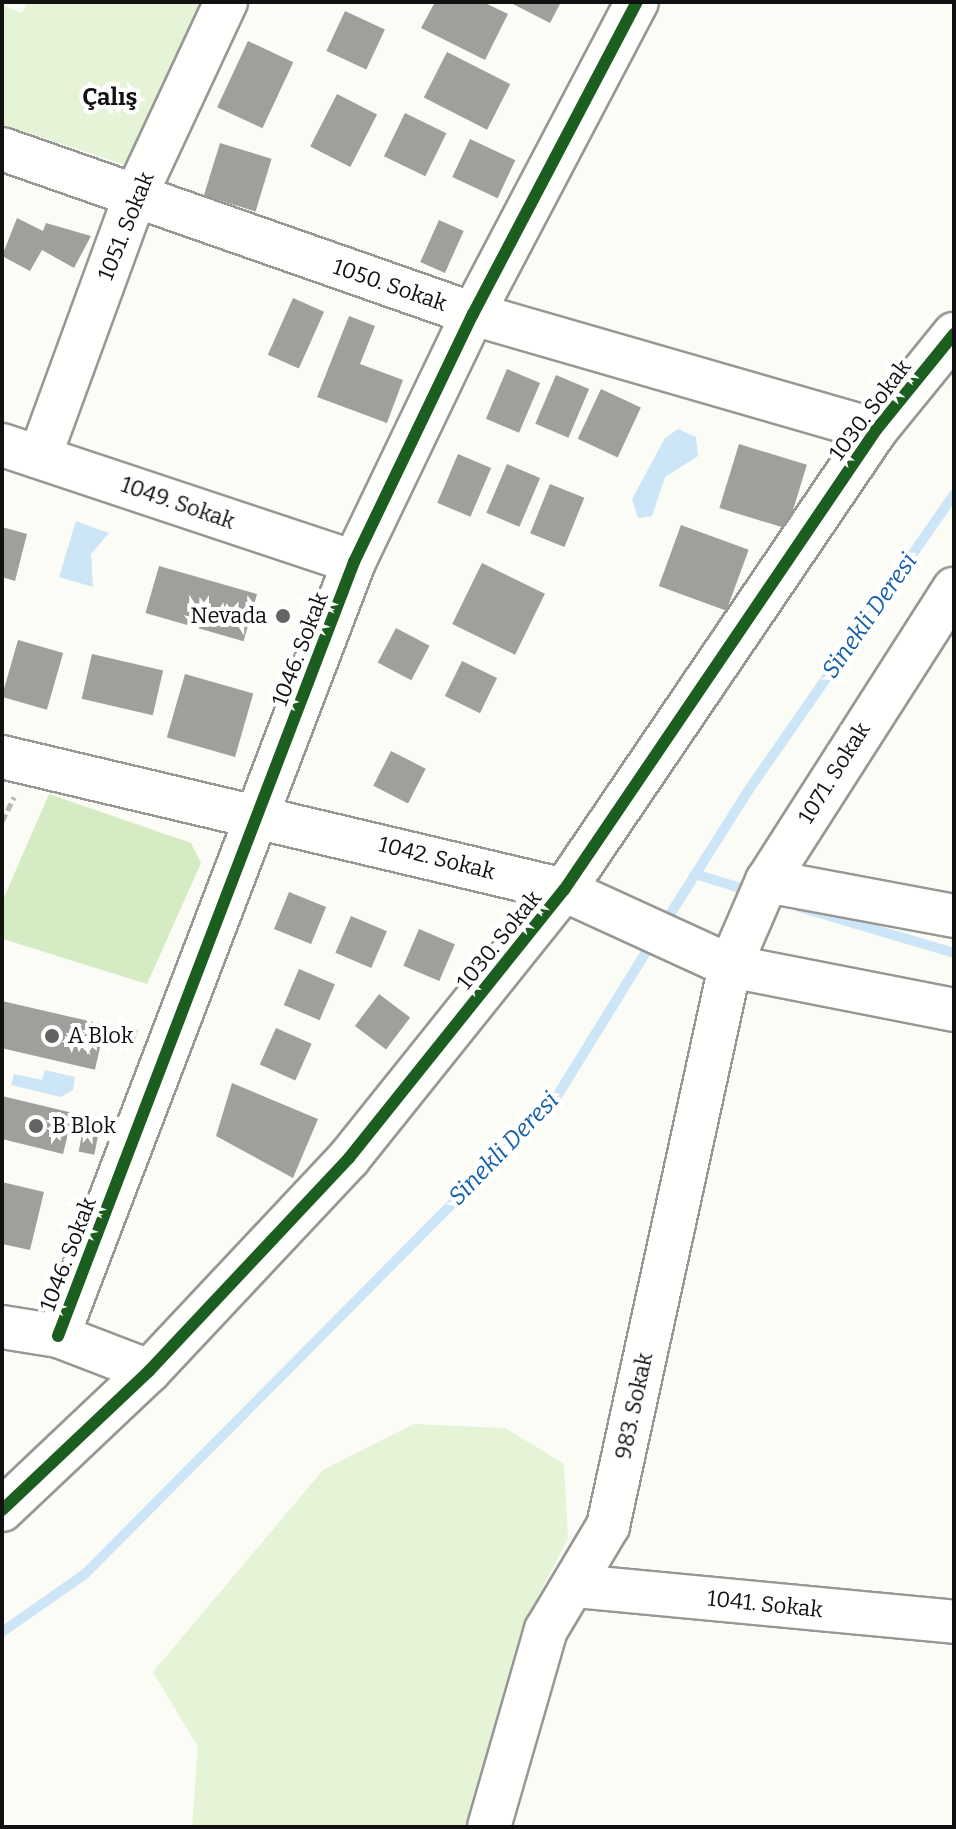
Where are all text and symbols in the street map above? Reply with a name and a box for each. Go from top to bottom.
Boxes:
district label: Çalış [82,84,138,112]
street label: 1051. Sokak [92,168,160,284]
street label: 1050. Sokak [330,253,450,317]
street label: 1030. Sokak [824,354,916,466]
street label: 1049. Sokak [118,471,238,535]
water label: Sinekli Deresi [816,548,924,684]
street label: 1046. Sokak [266,588,334,710]
place label: Nevada [190,603,267,629]
marker: Nevada [274,607,292,625]
street label: 1071. Sokak [793,718,875,828]
street label: 1042. Sokak [376,831,498,885]
street label: 1030. Sokak [451,885,547,995]
place label: A Blok [68,1023,133,1049]
marker: A Blok [43,1027,61,1045]
water label: Sinekli Deresi [443,1087,565,1211]
place label: B Blok [52,1113,116,1139]
marker: B Blok [27,1117,45,1135]
street label: 1046. Sokak [34,1193,102,1315]
street label: 983. Sokak [610,1350,658,1462]
street label: 1041. Sokak [706,1585,824,1623]

